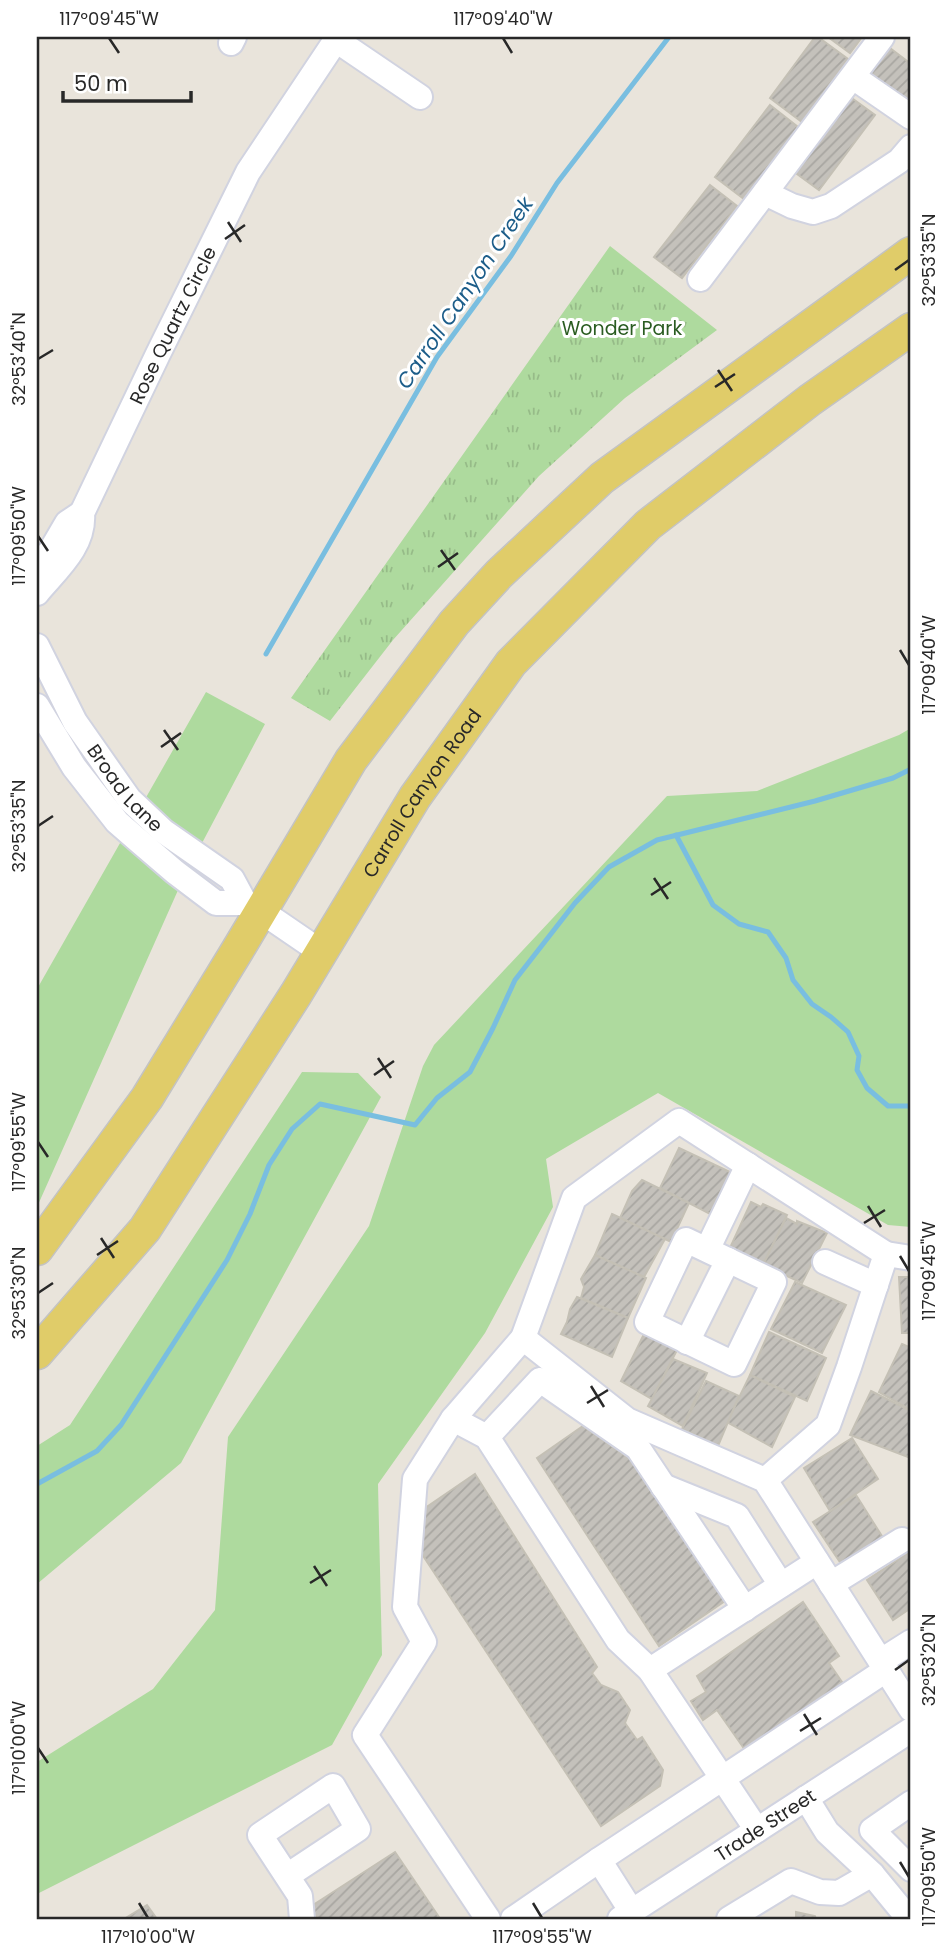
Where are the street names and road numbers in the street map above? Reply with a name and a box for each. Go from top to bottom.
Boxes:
street label: Rose Quartz Circle [123,242,223,409]
street label: Carroll Canyon Road [356,703,488,883]
street label: Broad Lane [81,739,169,838]
street label: Trade Street [710,1782,821,1868]

